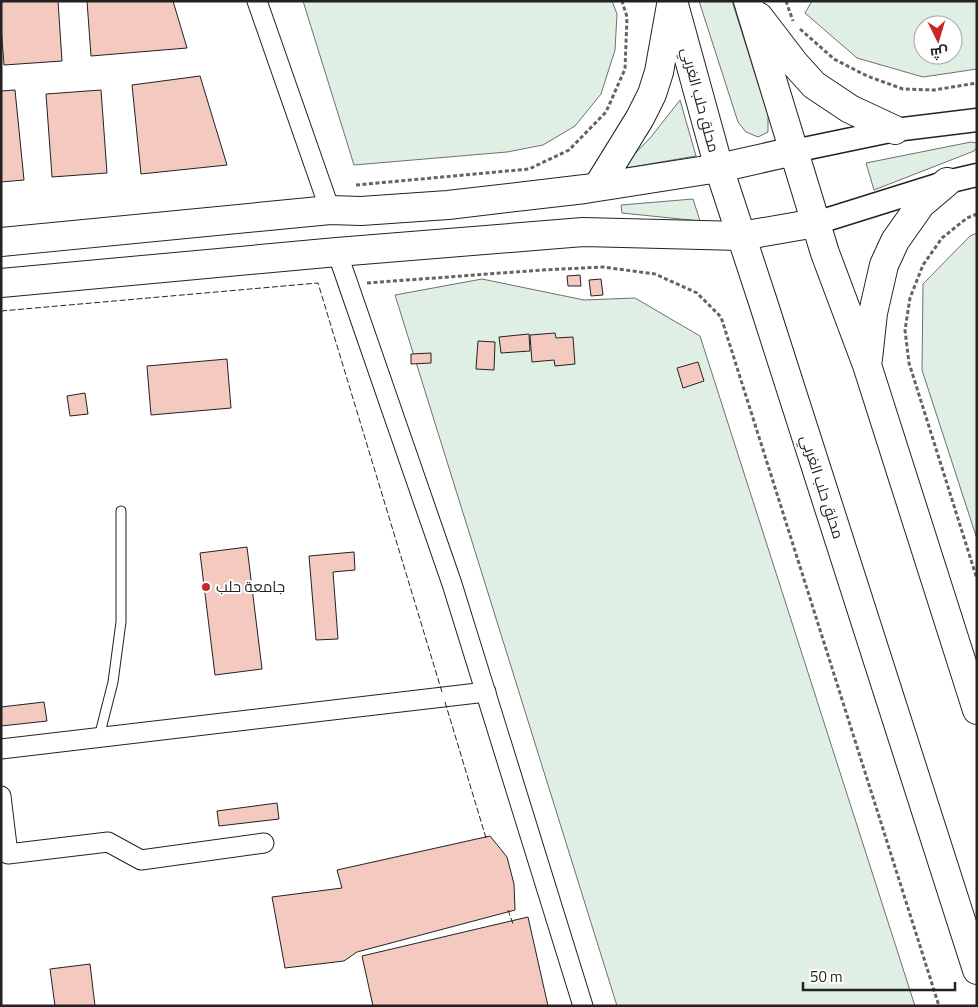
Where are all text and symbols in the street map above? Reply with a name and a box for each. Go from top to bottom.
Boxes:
north arrow [913,15,963,65]
text: ش [929,42,949,65]
street label: محلق حلب الغربي [674,45,726,155]
street label: محلق حلب الغربي [794,432,850,542]
place label: جامعة حلب [216,575,285,598]
marker: جامعة حلب [200,581,212,593]
scale bar [803,960,956,992]
text: 50 m [810,965,843,988]

